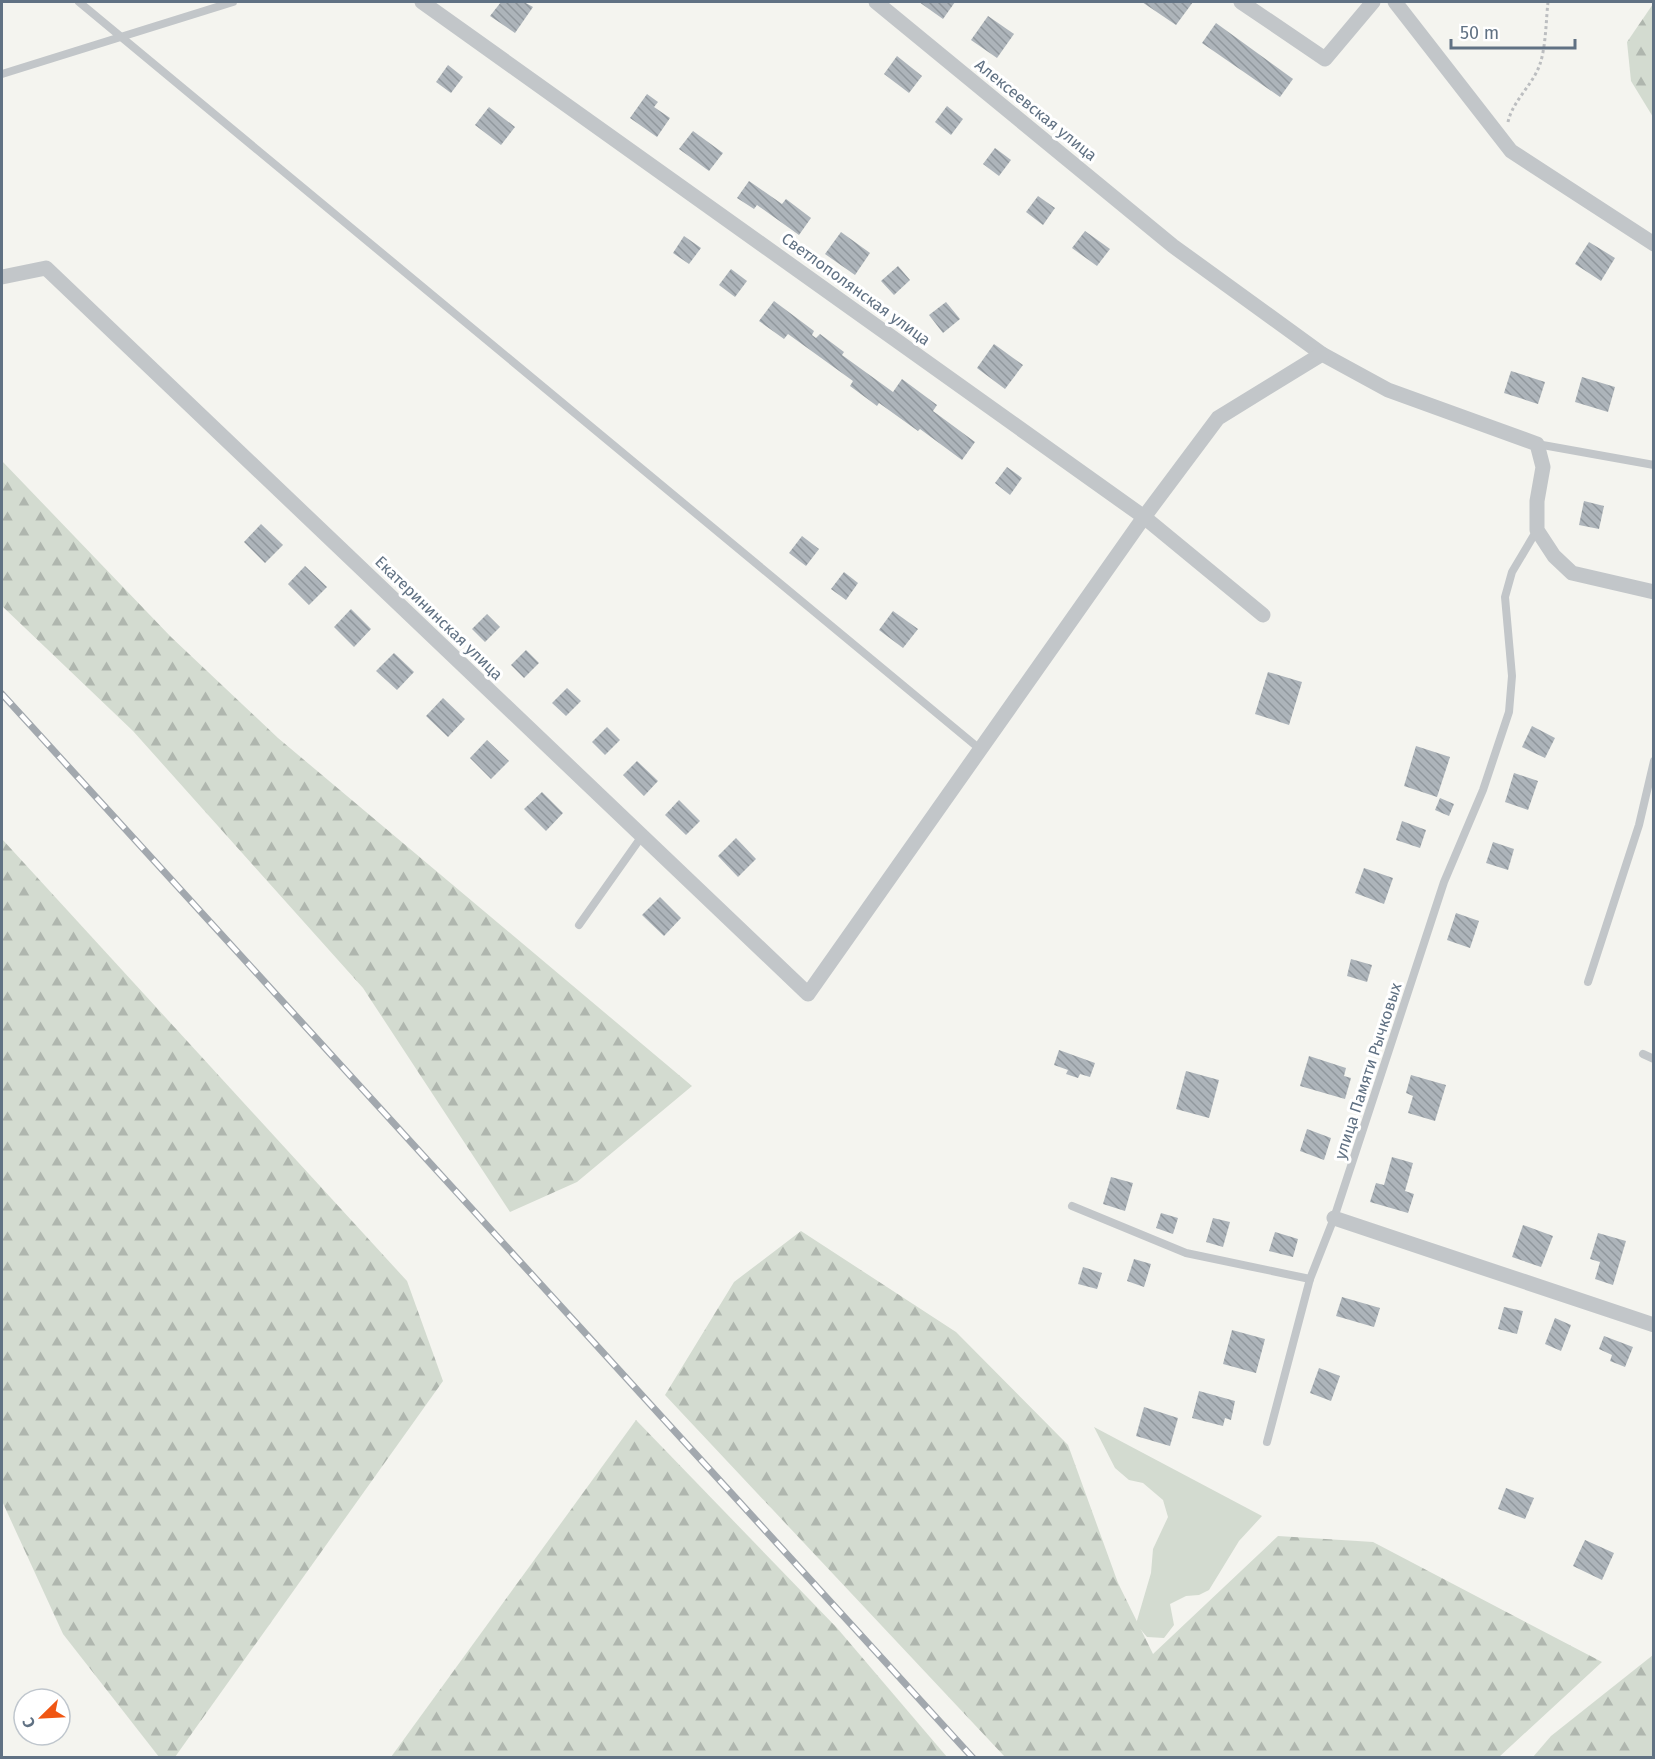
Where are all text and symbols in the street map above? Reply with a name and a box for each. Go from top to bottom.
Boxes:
scale bar [1451,12,1576,50]
text: 50 m [1460,22,1499,44]
street label: Алексеевская улица [971,55,1101,165]
street label: Светлополянская улица [778,229,934,349]
street label: Екатерининская улица [371,552,507,684]
street label: улица Памяти Рычковых [1330,980,1406,1162]
north arrow [12,1687,72,1747]
text: С [18,1714,39,1731]

